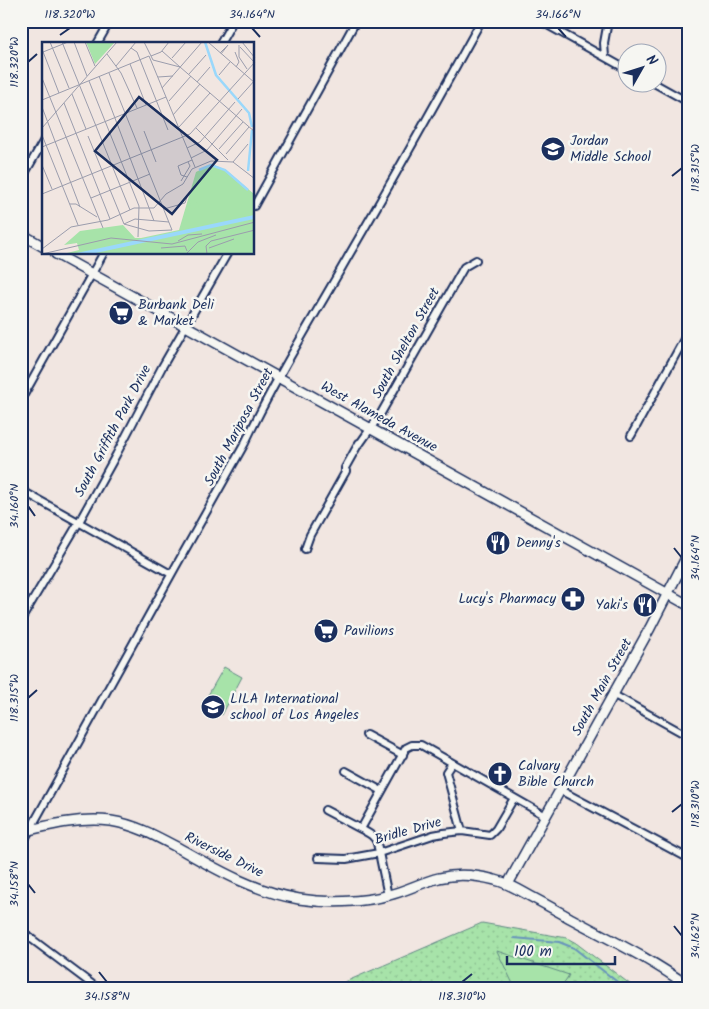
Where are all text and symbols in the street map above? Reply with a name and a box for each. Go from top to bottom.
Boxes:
text: 118.320°W [45,5,95,24]
text: 34.164°N [229,5,275,24]
text: 34.166°N [535,5,581,24]
text: 118.320°W [5,37,24,87]
inset map [42,42,255,255]
north arrow [616,42,666,92]
text: N [640,50,663,71]
place label: Jordan Middle School [570,130,652,168]
school or university icon: Jordan Middle School [540,136,566,162]
text: 118.315°W [686,144,705,192]
street label: South Shelton Street [366,283,446,403]
place label: Burbank Deli & Market [138,294,215,332]
supermarket icon: Burbank Deli & Market [108,300,134,326]
street label: South Griffith Park Drive [69,360,158,501]
street label: South Mariposa Street [198,363,280,490]
street label: West Alameda Avenue [317,376,442,459]
text: 34.160°N [5,484,24,528]
restaurant icon: Denny's [485,530,511,556]
place label: Denny's [516,532,561,554]
text: 34.164°N [686,535,705,581]
pharmacy icon: Lucy's Pharmacy [560,586,586,612]
place label: Lucy's Pharmacy [458,588,556,610]
restaurant icon: Yaki's [632,592,658,618]
place label: Yaki's [595,594,628,616]
supermarket icon: Pavilions [313,618,339,644]
place label: Pavilions [344,620,394,642]
street label: South Main Street [566,634,638,740]
text: 118.315°W [5,674,24,722]
place label: LILA International school of Los Angeles [230,688,359,726]
school or university icon: LILA International school of Los Angeles [200,694,226,720]
place label: Calvary Bible Church [518,755,594,793]
church icon: Calvary Bible Church [487,761,513,787]
text: 118.310°W [686,780,705,828]
street label: Bridle Drive [372,811,445,851]
street label: Riverside Drive [181,826,268,884]
text: 34.158°N [5,861,24,907]
text: 34.162°N [686,913,705,959]
scale bar [507,934,614,966]
text: 100 m [514,940,552,964]
text: 34.158°N [84,987,130,1006]
text: 118.310°W [438,987,486,1006]

